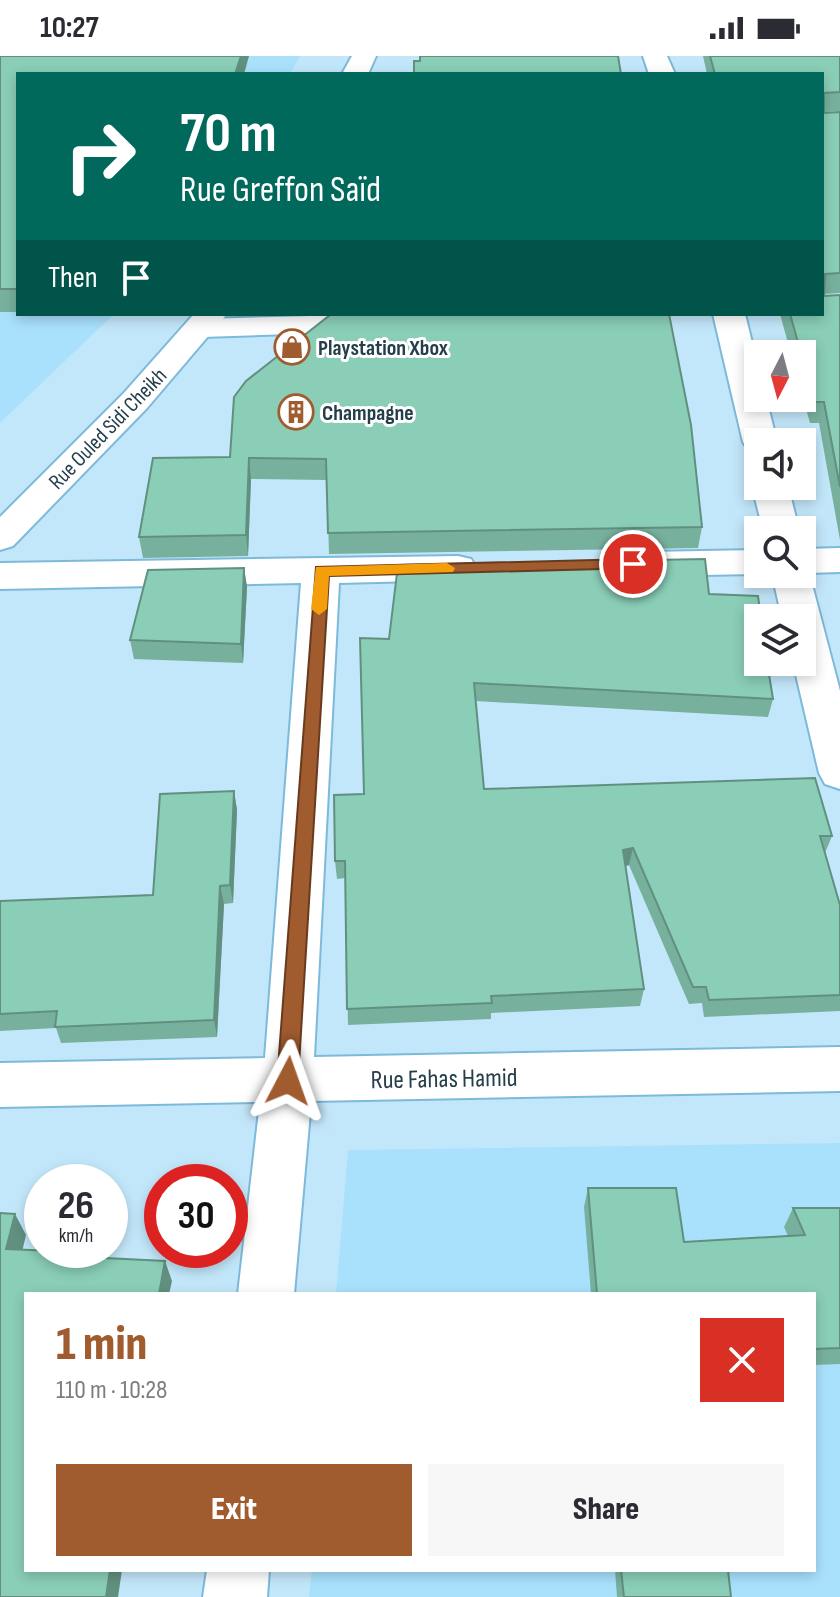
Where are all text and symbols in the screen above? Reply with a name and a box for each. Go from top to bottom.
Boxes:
text: 10:27 [40,10,99,46]
text: 70 m [180,101,277,168]
icon: right [48,104,152,208]
text: Rue Greffon Saïd [180,169,381,212]
icon: arrive [114,256,158,300]
text: Then [48,260,98,296]
shop icon: Playstation Xbox [273,328,311,366]
place label: Playstation Xbox [318,335,448,362]
north arrow [744,340,816,412]
map controls [744,340,816,676]
street label: Rue Ouled Sidi Cheikh [43,363,173,495]
building icon: Champagne [277,393,315,431]
place label: Champagne [322,400,414,427]
button: sound [744,428,816,500]
button: search [744,516,816,588]
pin [599,530,667,598]
icon: arrive [611,542,655,586]
button: layers [744,604,816,676]
position arrow [246,1039,330,1123]
street label: Rue Fahas Hamid [370,1063,518,1096]
speed limit sign: 30 [144,1164,248,1268]
text: 26 [58,1182,94,1230]
text: km/h [59,1224,93,1248]
text: 1 min [56,1316,147,1373]
button: close [700,1318,784,1402]
text: 110 m · 10:28 [56,1375,167,1406]
button: Exit [56,1464,412,1556]
button: Share [428,1464,784,1556]

